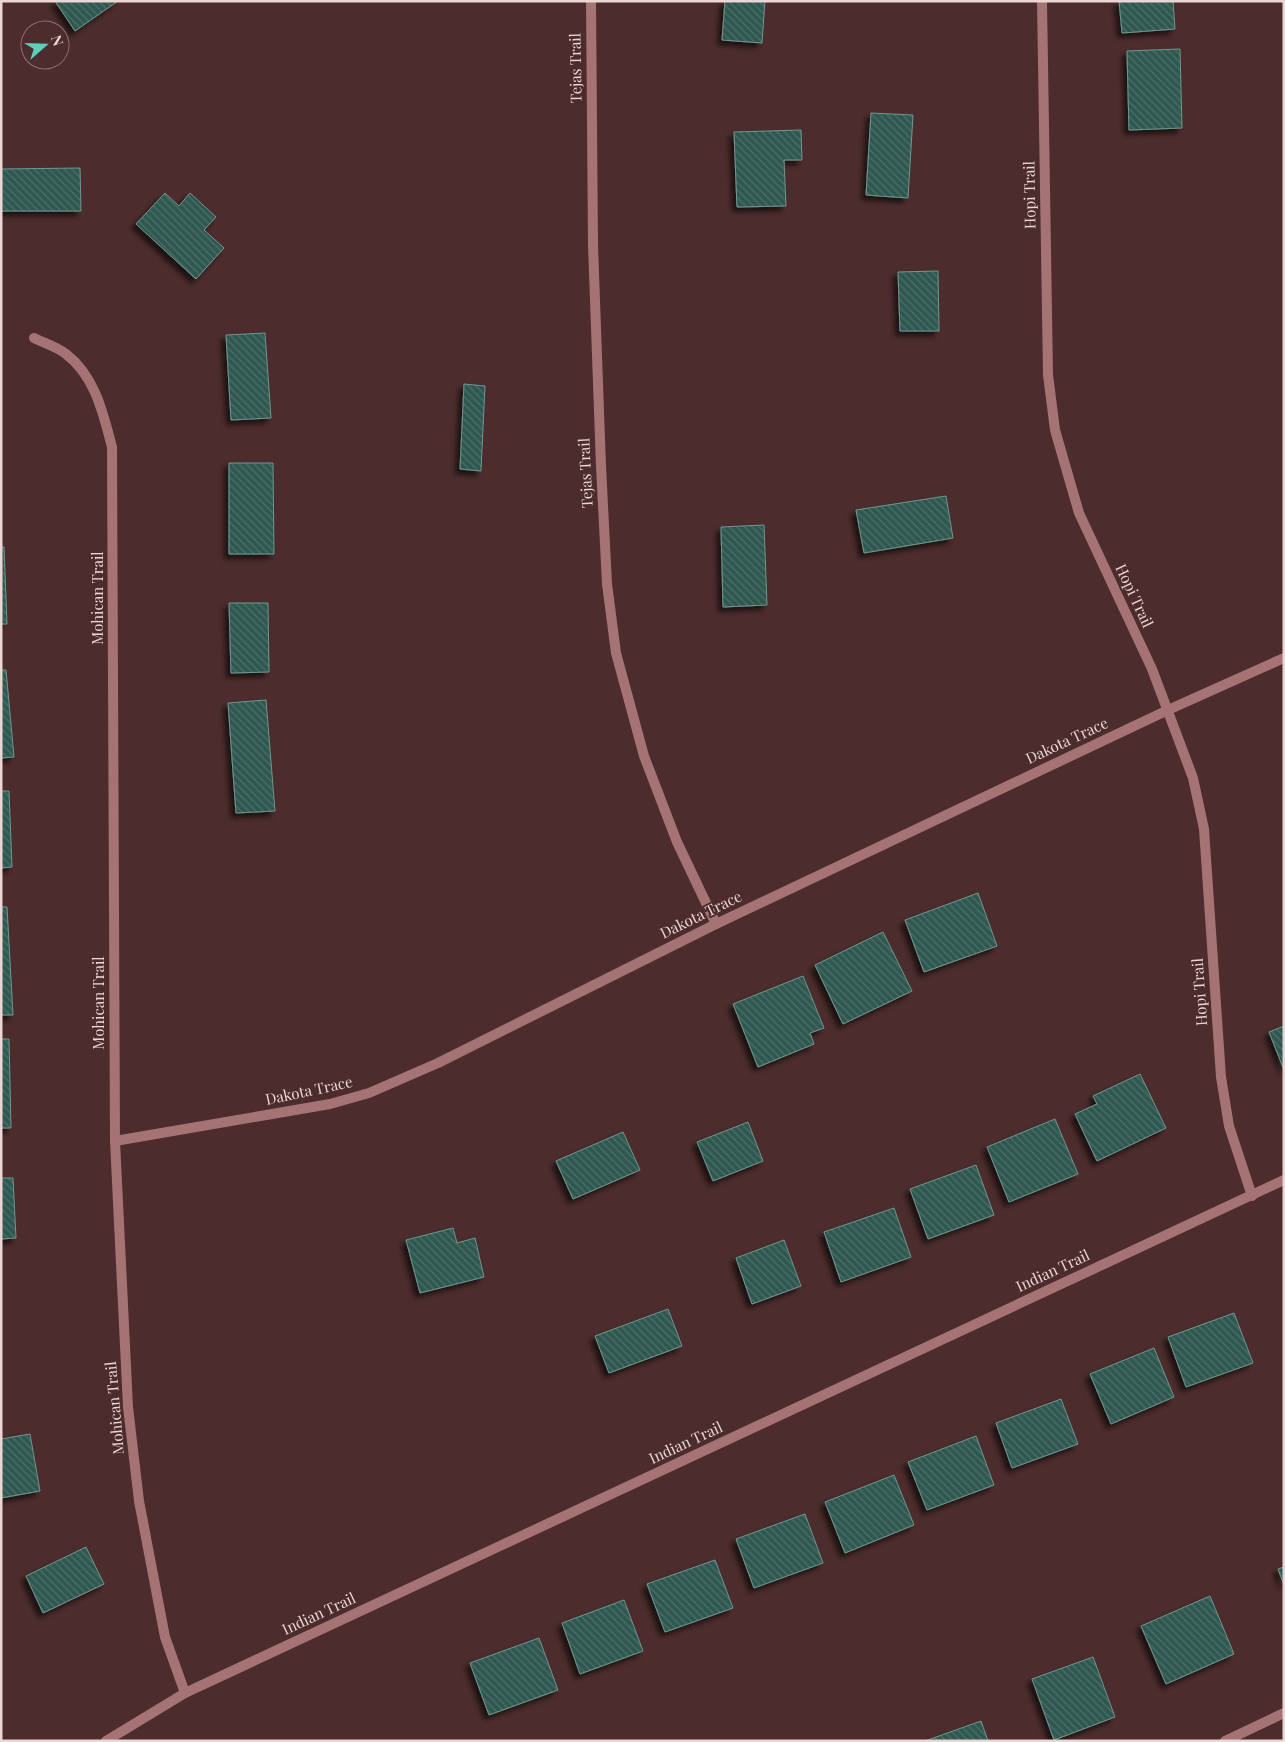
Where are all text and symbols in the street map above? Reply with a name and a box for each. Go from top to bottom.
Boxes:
north arrow [20,20,70,70]
text: N [47,32,68,48]
street label: Tejas Trail [564,33,586,103]
street label: Hopi Trail [1018,161,1040,229]
street label: Tejas Trail [573,438,597,509]
street label: Mohican Trail [87,551,107,645]
street label: Hopi Trail [1111,561,1158,631]
street label: Dakota Trace [1022,712,1111,768]
street label: Dakota Trace [656,886,745,943]
street label: Mohican Trail [88,956,108,1050]
street label: Hopi Trail [1187,957,1211,1027]
street label: Dakota Trace [263,1071,354,1109]
street label: Indian Trail [1013,1244,1093,1296]
street label: Mohican Trail [100,1361,128,1455]
street label: Indian Trail [646,1416,726,1468]
street label: Indian Trail [279,1587,359,1639]

